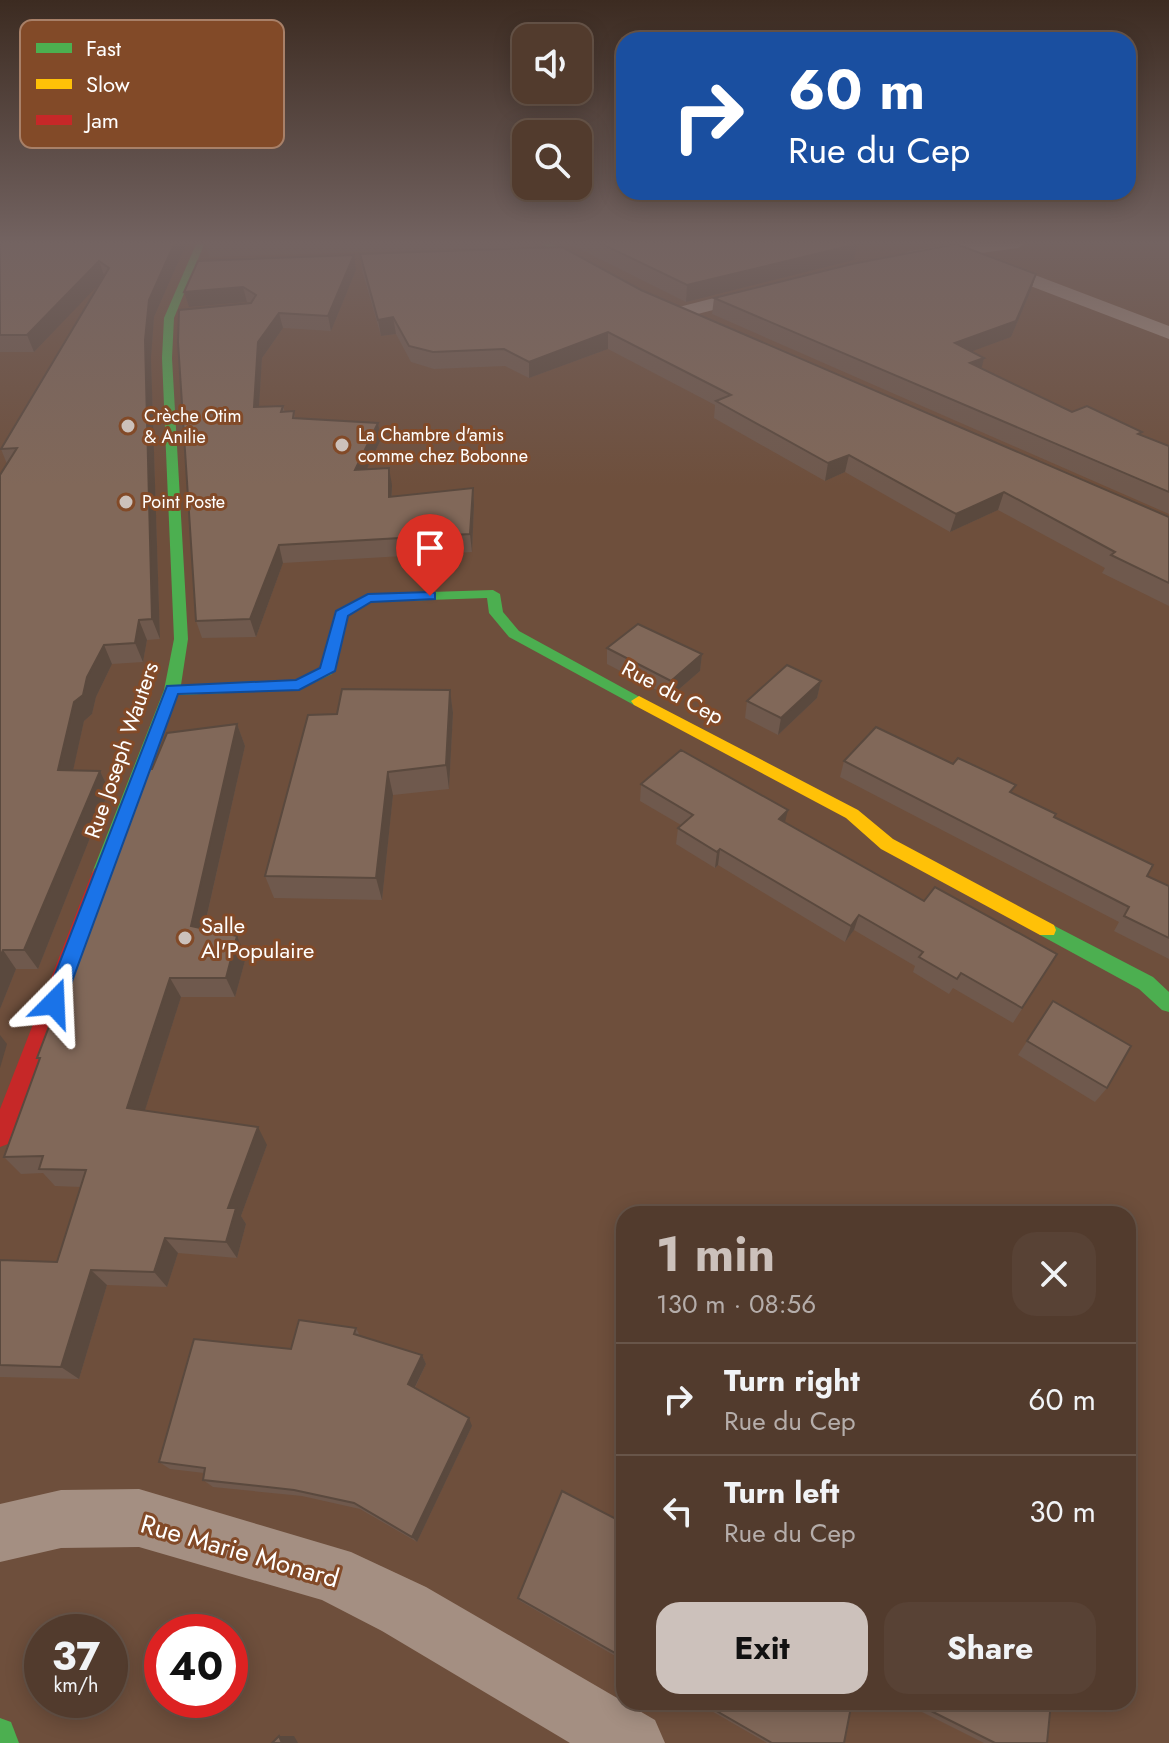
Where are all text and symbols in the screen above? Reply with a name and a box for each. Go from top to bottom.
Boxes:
legend [20,20,284,148]
map controls [512,24,592,200]
button: sound [512,24,592,104]
text: Fast [86,32,122,64]
text: 60 m [788,49,925,130]
icon: right [656,64,760,168]
text: Slow [86,68,130,100]
text: Jam [83,104,119,136]
button: search [512,120,592,200]
text: Rue du Cep [788,124,970,176]
place label: Crèche Otim & Anilie [144,403,242,450]
marker: Crèche Otim & Anilie [119,417,137,435]
place label: La Chambre d'amis comme chez Bobonne [358,422,528,469]
marker: La Chambre d'amis comme chez Bobonne [333,436,351,454]
place label: Point Poste [142,489,225,515]
marker: Point Poste [117,493,135,511]
pin [396,514,464,596]
icon: arrive [408,526,452,570]
street label: Rue du Cep [616,652,730,732]
street label: Rue Joseph Wauters [76,657,166,843]
place label: Salle Al'Populaire [201,909,314,966]
marker: Salle Al'Populaire [176,929,194,947]
position arrow [12,961,96,1045]
text: 1 min [656,1220,775,1289]
button: close [1012,1232,1096,1316]
text: 130 m · 08:56 [656,1285,816,1323]
text: Turn right [724,1359,860,1402]
icon: right [656,1377,700,1421]
text: 60 m [1028,1378,1096,1421]
text: Rue du Cep [724,1402,856,1440]
text: Turn left [724,1471,839,1514]
icon: left [656,1489,700,1533]
text: 30 m [1029,1490,1096,1533]
street label: Rue Marie Monard [136,1504,344,1598]
text: Rue du Cep [724,1514,856,1552]
button: Exit [656,1602,868,1694]
button: Share [884,1602,1096,1694]
speed limit sign: 40 [144,1614,248,1718]
text: 37 [52,1627,100,1685]
text: km/h [53,1671,99,1700]

